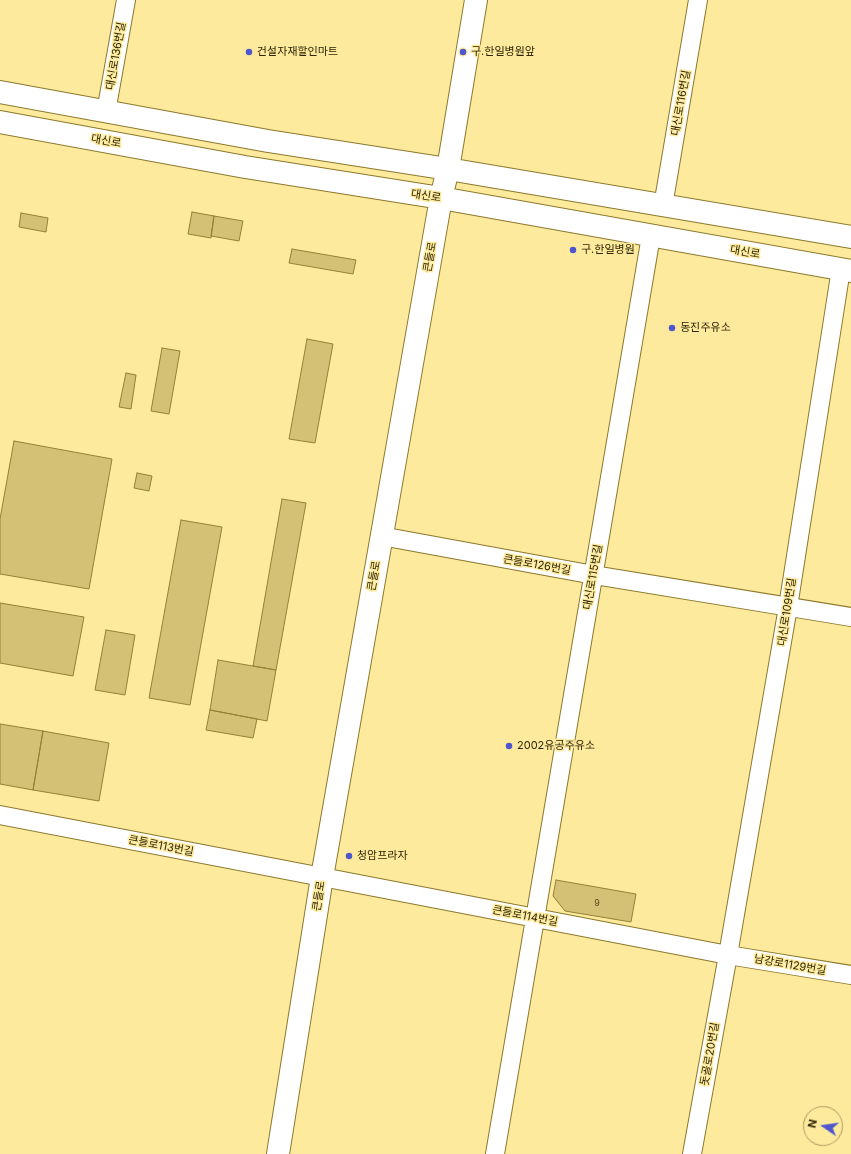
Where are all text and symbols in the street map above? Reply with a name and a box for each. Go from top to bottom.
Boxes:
street label: 대신로136번길 [104,21,128,91]
place label: 건설자재할인마트 [257,45,338,59]
place label: 구.한일병원앞 [471,45,535,59]
marker: 건설자재할인마트 [244,47,254,57]
marker: 구.한일병원앞 [458,47,468,57]
street label: 대신로116번길 [669,69,693,137]
street label: 대신로 [90,132,122,150]
street label: 대신로 [410,187,442,205]
street label: 큰들로 [421,241,439,273]
place label: 구.한일병원 [581,243,635,257]
street label: 대신로 [729,243,761,261]
marker: 구.한일병원 [568,245,578,255]
place label: 동진주유소 [680,321,731,335]
marker: 동진주유소 [667,323,677,333]
street label: 대신로115번길 [581,543,605,611]
street label: 큰들로126번길 [502,553,572,577]
street label: 큰들로 [365,560,383,592]
street label: 대신로109번길 [775,577,799,647]
place label: 2002유공주유소 [517,739,595,753]
marker: 2002유공주유소 [504,741,514,751]
street label: 큰들로113번길 [127,833,195,859]
place label: 청암프라자 [357,849,408,863]
marker: 청암프라자 [344,851,354,861]
street label: 큰들로 [310,880,328,912]
house number: 9 [594,898,600,908]
street label: 큰들로114번길 [491,903,559,929]
street label: 남강로1129번길 [753,952,827,978]
street label: 돗골로20번길 [698,1021,722,1087]
north arrow [803,1106,843,1146]
text: N [805,1118,820,1129]

